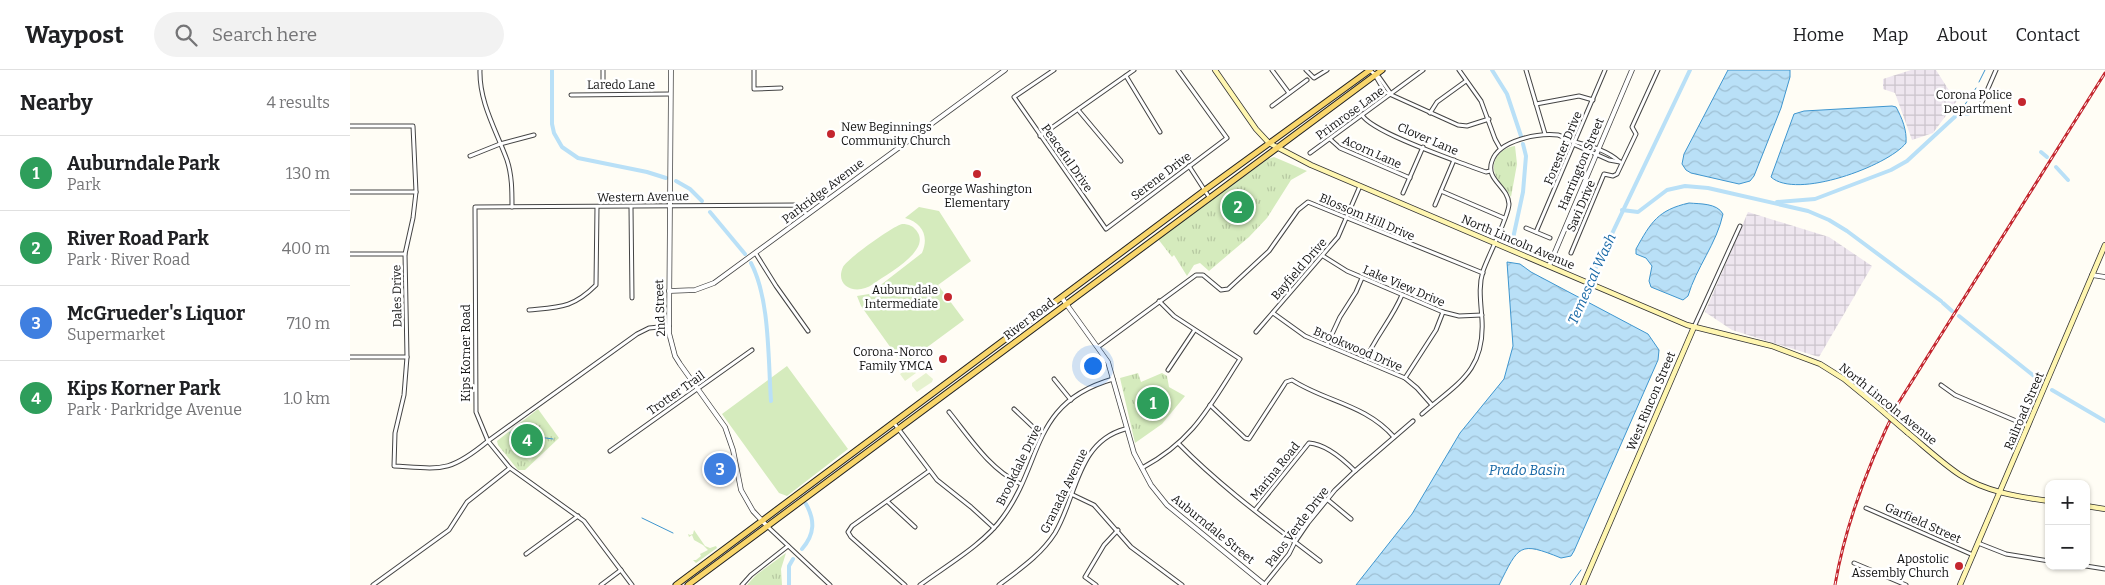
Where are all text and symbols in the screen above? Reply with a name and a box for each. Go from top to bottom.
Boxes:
search box [154,12,504,57]
text: Waypost [25,21,124,49]
icon: search [172,21,200,49]
text: Search here [212,23,317,46]
text: Home [1793,24,1844,46]
text: Map [1872,24,1908,46]
text: About [1936,24,1987,46]
text: Contact [2015,24,2080,46]
street label: Laredo Lane [587,78,655,92]
street label: Primrose Lane [1313,84,1387,142]
place label: Corona Police Department [1936,88,2013,116]
text: Nearby [20,90,93,116]
text: 4 results [267,93,330,112]
marker: Corona Police Department [2016,96,2028,108]
street label: Forester Drive [1541,109,1585,187]
street label: Harrington Street [1555,115,1607,212]
place label: New Beginnings Community Church [841,120,951,148]
street label: Clover Lane [1395,120,1461,158]
street label: Peaceful Drive [1038,121,1096,195]
marker: New Beginnings Community Church [825,128,837,140]
street label: Acorn Lane [1340,133,1404,171]
street label: Serene Drive [1128,149,1194,203]
text: Auburndale Park [67,152,220,175]
street label: Parkridge Avenue [779,156,867,226]
text: 1 [33,164,39,183]
text: 130 m [286,164,330,183]
marker: George Washington Elementary [971,168,983,180]
text: Park [67,175,101,194]
street label: Savi Drive [1564,178,1598,234]
place label: George Washington Elementary [922,182,1033,210]
pin: 2 [1222,188,1254,226]
street label: Western Avenue [597,189,689,205]
street label: Blossom Hill Drive [1317,191,1417,243]
street label: North Lincoln Avenue [1459,212,1577,272]
text: River Road Park [67,227,209,250]
water label: Temescal Wash [1564,231,1620,327]
street label: Bayfield Drive [1268,235,1330,303]
text: 2 [31,239,41,258]
text: 400 m [282,239,330,258]
text: Park · River Road [67,250,190,269]
street label: Lake View Drive [1361,262,1447,310]
street label: Dales Drive [389,265,405,327]
street label: 2nd Street [652,278,668,337]
place label: Auburndale Intermediate [864,283,938,311]
marker: Auburndale Intermediate [942,291,954,303]
street label: River Road [1001,295,1057,343]
text: McGrueder's Liquor [67,302,245,325]
street label: Kips Korner Road [459,304,473,402]
text: 3 [31,314,41,333]
text: 710 m [287,314,330,333]
street label: Brookwood Drive [1311,324,1405,374]
text: Supermarket [67,325,165,344]
place label: Corona-Norco Family YMCA [853,345,933,373]
street label: West Rincon Street [1624,349,1678,453]
marker: Corona-Norco Family YMCA [937,353,949,365]
your location [1080,353,1106,379]
street label: North Lincoln Avenue [1836,360,1940,448]
street label: Trotter Trail [645,368,708,418]
street label: Railroad Street [2001,369,2047,452]
text: Kips Korner Park [67,377,220,400]
pin: 1 [1137,384,1169,422]
text: 4 [31,389,41,408]
text: 1.0 km [283,389,330,408]
text: Park · Parkridge Avenue [67,400,242,419]
pin: 4 [511,421,543,459]
street label: Brookdale Drive [993,422,1045,508]
street label: Marina Road [1247,439,1303,503]
street label: Granada Avenue [1037,446,1091,536]
pin: 3 [704,450,736,488]
water label: Prado Basin [1489,462,1565,479]
map controls [2045,480,2090,570]
button: + [2045,480,2090,525]
street label: Palos Verde Drive [1262,484,1332,570]
street label: Auburndale Street [1169,491,1258,567]
street label: Garfield Street [1883,500,1964,546]
button: − [2045,525,2090,570]
place label: Apostolic Assembly Church [1852,552,1950,580]
marker: Apostolic Assembly Church [1953,560,1965,572]

